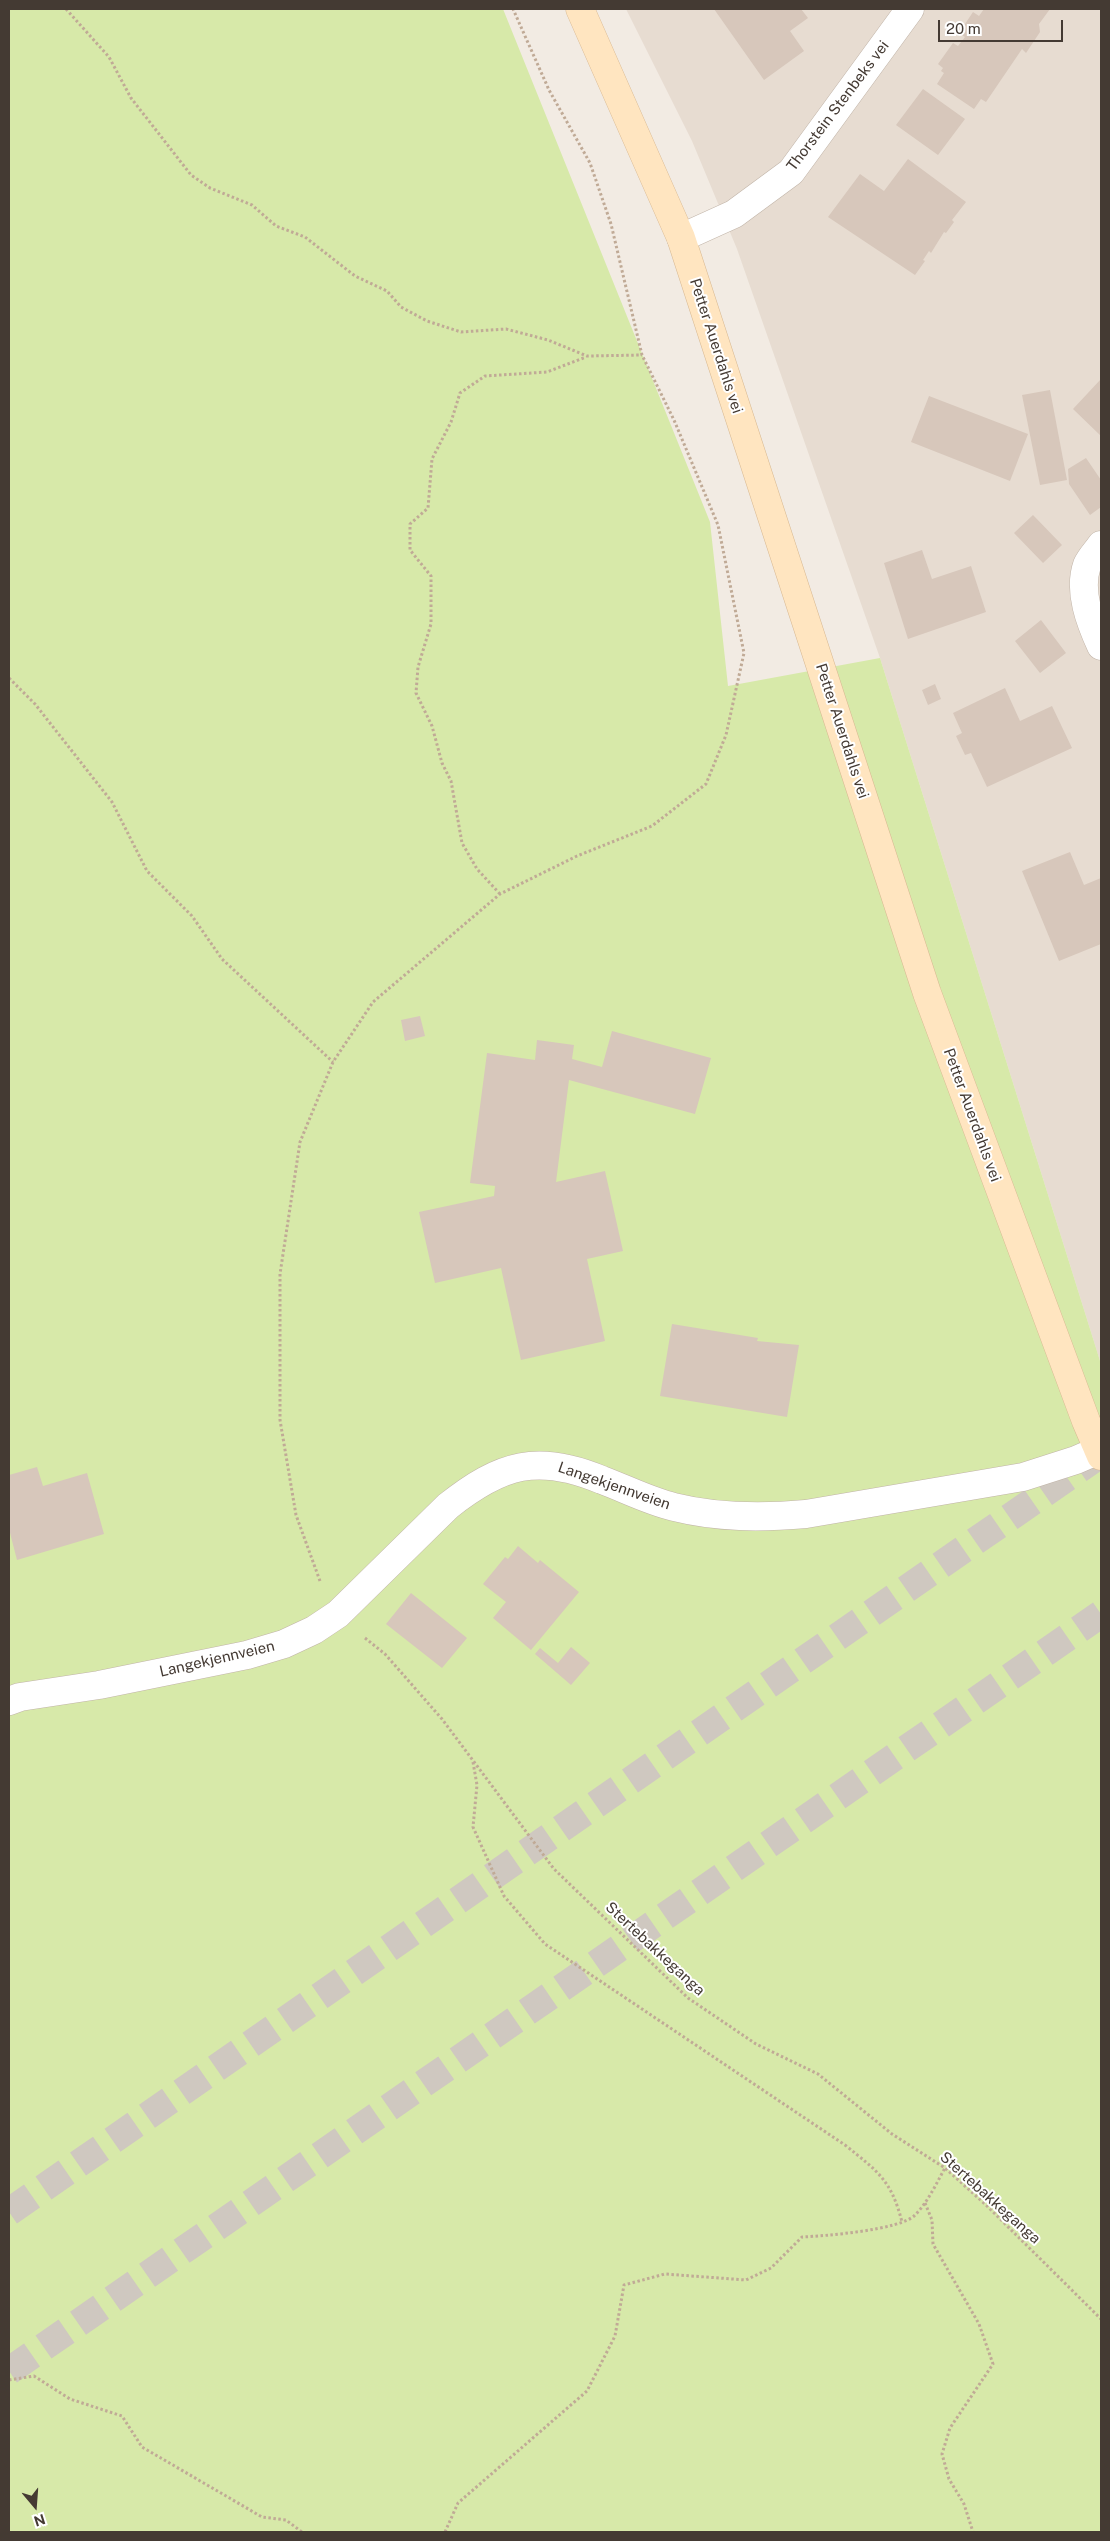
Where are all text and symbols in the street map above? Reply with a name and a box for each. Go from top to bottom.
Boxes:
scale bar [940,10,1065,42]
text: 20 m [946,20,981,37]
street label: Thorstein Stenbeks vei [783,37,893,175]
street label: Petter Auerdahls vei [686,276,746,416]
street label: Petter Auerdahls vei [812,661,872,801]
street label: Petter Auerdahls vei [939,1046,1005,1184]
street label: Langekjennveien [555,1458,673,1514]
street label: Langekjennveien [158,1637,276,1681]
street label: Stertebakkeganga [602,1898,708,2000]
street label: Stertebakkeganga [936,2148,1044,2248]
north arrow [10,2481,60,2531]
text: N [32,2511,47,2530]

